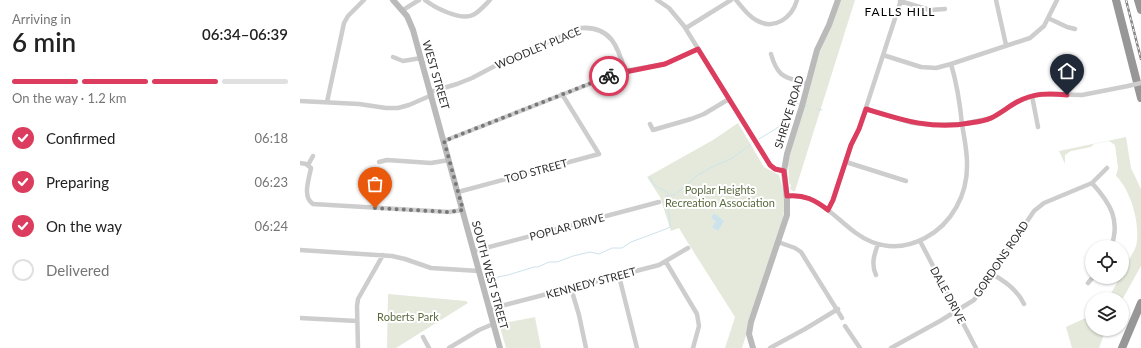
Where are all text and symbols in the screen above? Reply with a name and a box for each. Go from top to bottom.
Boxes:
district label: FALLS HILL [865,4,935,19]
text: Arriving in [12,11,71,27]
street label: WOODLEY PLACE [493,24,583,71]
text: 06:34–06:39 [202,25,288,43]
text: 6 min [12,26,76,58]
street label: WEST STREET [420,39,453,111]
pin [1050,54,1084,95]
courier [589,56,629,96]
icon: home [1056,60,1078,82]
icon: bike [598,65,620,87]
street label: SHREVE ROAD [771,74,806,150]
text: On the way · 1.2 km [12,90,126,106]
icon: check [12,127,34,149]
text: Confirmed [46,129,115,147]
text: 06:18 [255,130,288,146]
street label: TOD STREET [503,156,569,185]
pin [358,167,392,208]
icon: check [12,171,34,193]
text: Preparing [46,173,109,191]
icon: bag [364,173,386,195]
text: 06:23 [255,174,288,190]
park label: Poplar Heights Recreation Association [665,183,775,209]
street label: POPLAR DRIVE [528,210,606,243]
icon: check [12,215,34,237]
text: On the way [46,217,122,235]
text: 06:24 [255,218,288,234]
street label: GORDONS ROAD [970,218,1031,299]
street label: SOUTH WEST STREET [470,219,511,331]
map controls [1085,240,1129,336]
button: locate [1085,240,1129,284]
text: Delivered [46,261,109,279]
street label: KENNEDY STREET [544,264,638,301]
street label: DALE DRIVE [928,264,969,325]
button: layers [1085,292,1129,336]
park label: Roberts Park [377,310,439,323]

